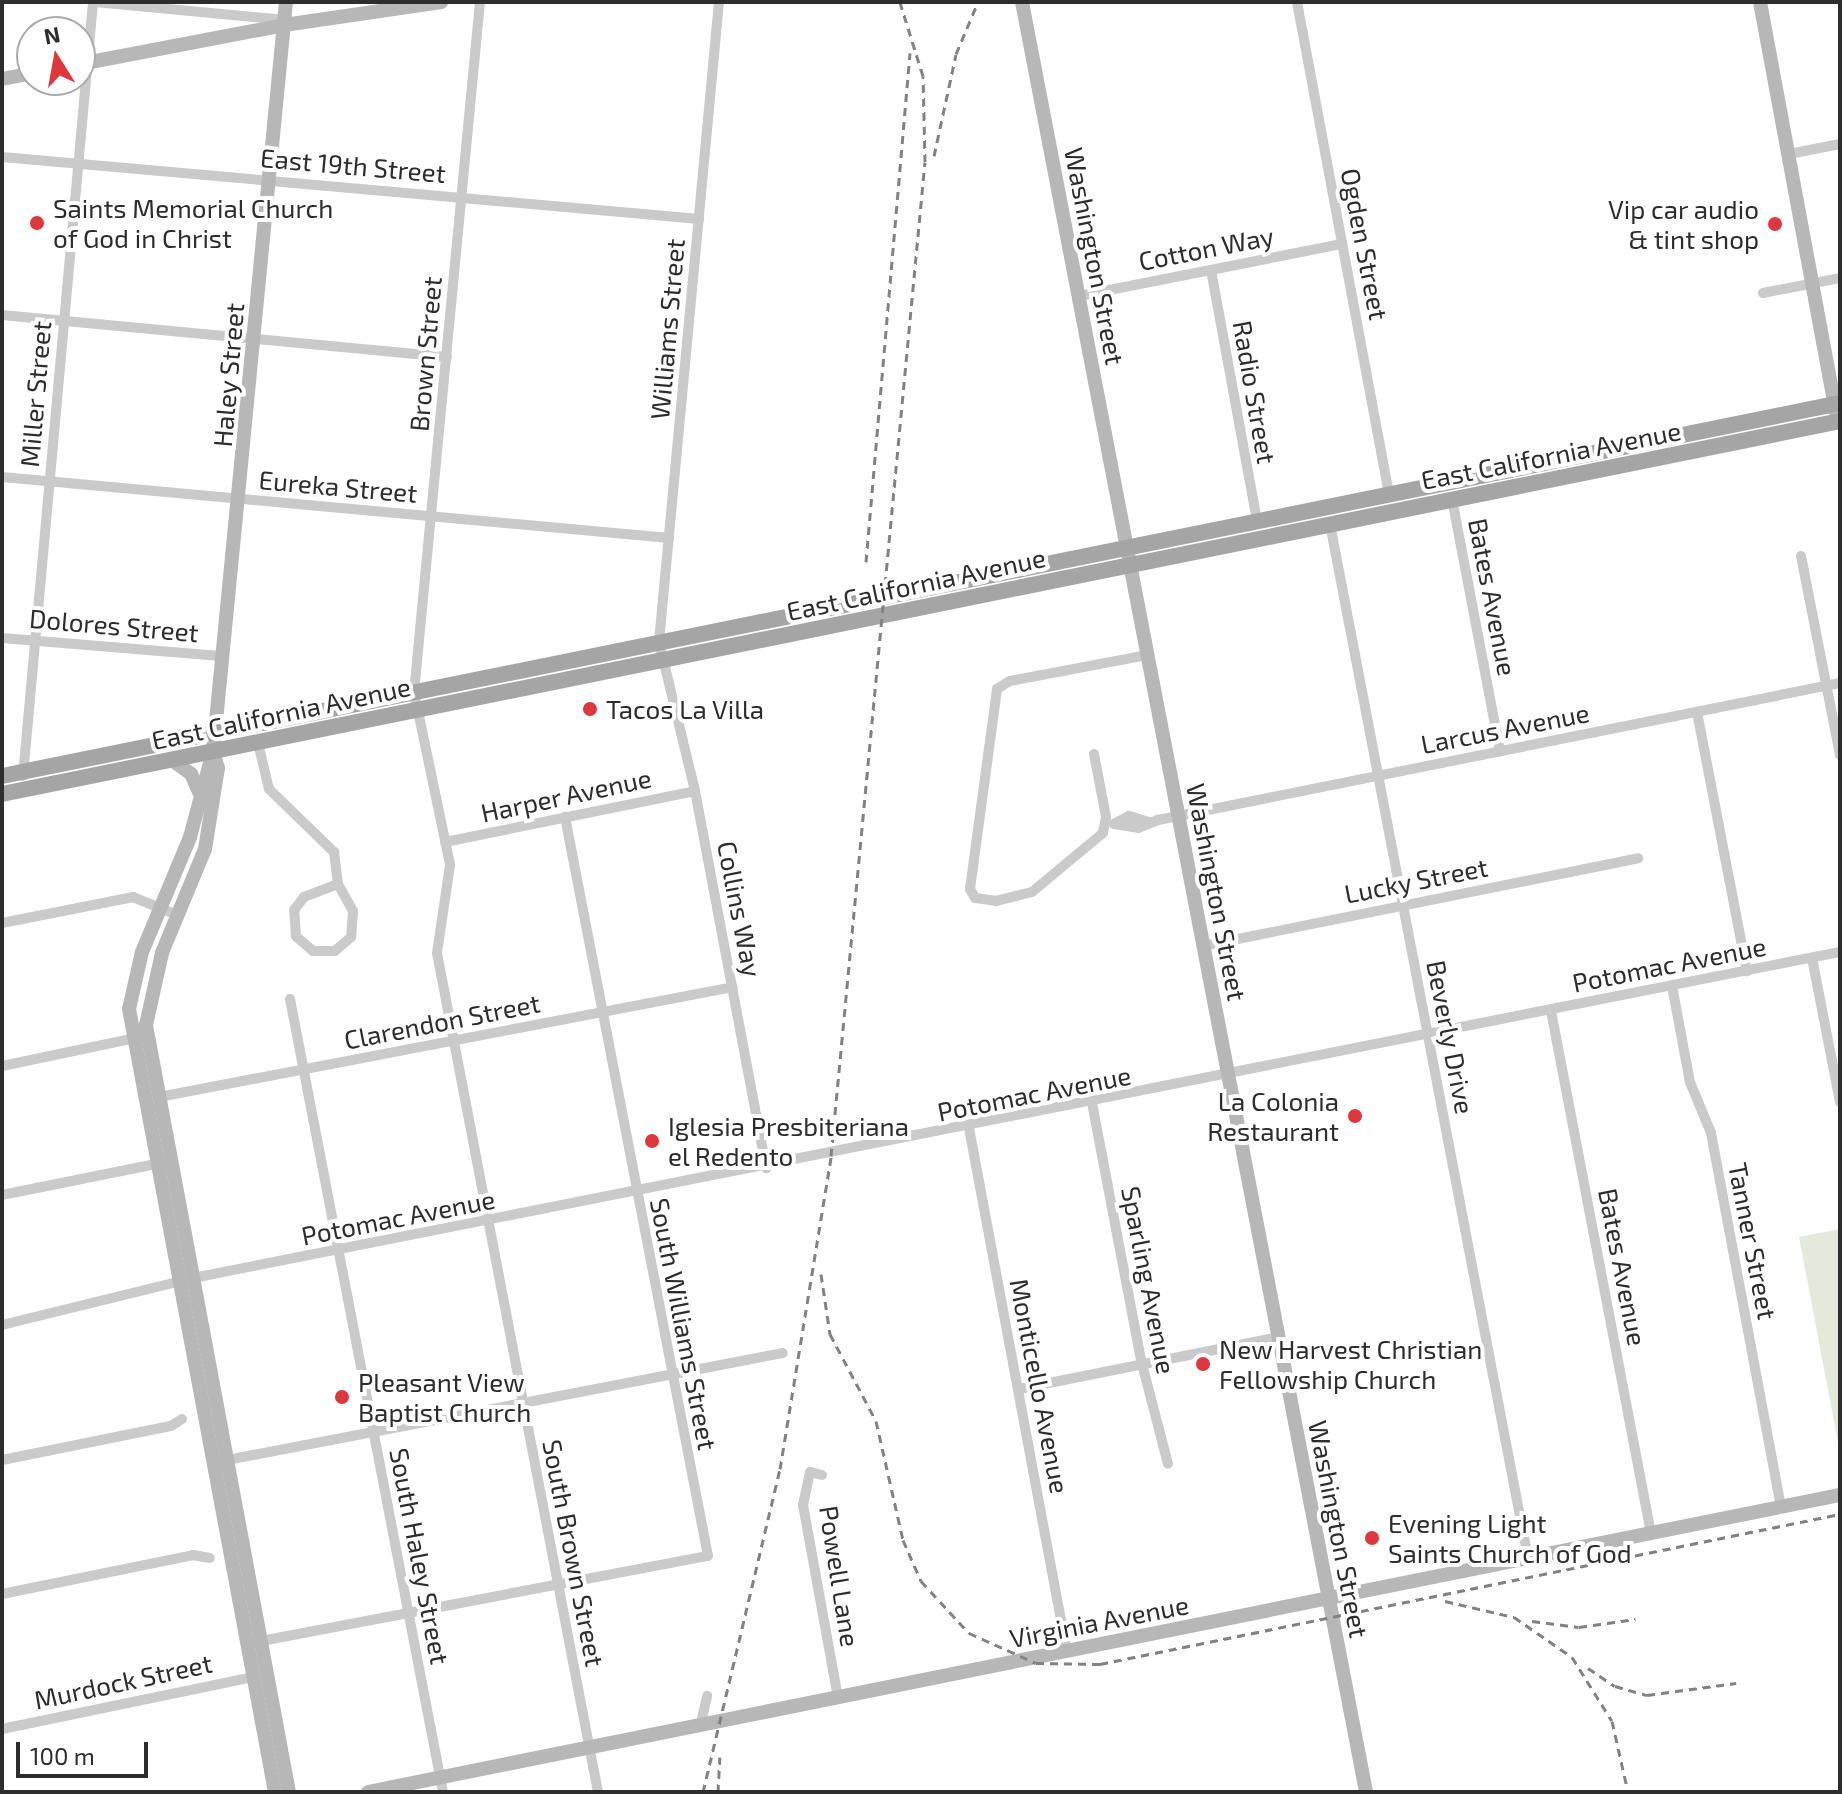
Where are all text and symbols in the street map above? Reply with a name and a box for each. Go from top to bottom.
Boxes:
north arrow [16,16,96,96]
text: N [42,20,62,49]
street label: East 19th Street [259,141,447,189]
street label: Washington Street [1059,145,1131,367]
street label: Ogden Street [1335,166,1395,322]
place label: Saints Memorial Church of God in Christ [53,192,334,254]
place label: Vip car audio & tint shop [1607,193,1759,254]
marker: Saints Memorial Church of God in Christ [28,214,46,232]
marker: Vip car audio & tint shop [1766,215,1784,233]
street label: Cotton Way [1136,220,1276,276]
street label: Williams Street [644,237,690,421]
street label: Brown Street [403,275,447,433]
street label: Haley Street [206,301,250,449]
street label: Radio Street [1227,318,1283,466]
street label: Miller Street [13,319,57,469]
street label: East California Avenue [1418,414,1684,496]
street label: Eureka Street [257,464,419,508]
street label: Bates Avenue [1462,515,1524,679]
street label: East California Avenue [783,541,1049,627]
street label: Dolores Street [28,602,200,648]
street label: East California Avenue [148,670,414,756]
place label: Tacos La Villa [606,693,765,725]
street label: Larcus Avenue [1418,696,1592,760]
marker: Tacos La Villa [581,700,599,718]
street label: Harper Avenue [477,762,655,828]
street label: Washington Street [1181,781,1253,1003]
street label: Collins Way [712,838,768,980]
street label: Lucky Street [1341,851,1491,909]
street label: Potomac Avenue [1569,930,1769,998]
street label: Beverly Drive [1421,957,1481,1117]
street label: Clarendon Street [341,987,543,1055]
street label: Potomac Avenue [934,1059,1134,1127]
place label: La Colonia Restaurant [1207,1085,1339,1146]
marker: La Colonia Restaurant [1346,1107,1364,1125]
place label: Iglesia Presbiteriana el Redento [668,1110,909,1172]
marker: Iglesia Presbiteriana el Redento [643,1132,661,1150]
street label: Tanner Street [1722,1160,1784,1322]
street label: Potomac Avenue [298,1183,498,1251]
street label: Sparling Avenue [1115,1183,1183,1377]
street label: Bates Avenue [1592,1185,1654,1349]
street label: South Williams Street [644,1195,724,1453]
street label: Monticello Avenue [1004,1276,1076,1496]
place label: New Harvest Christian Fellowship Church [1219,1333,1483,1394]
marker: New Harvest Christian Fellowship Church [1194,1355,1212,1373]
place label: Pleasant View Baptist Church [358,1366,531,1428]
marker: Pleasant View Baptist Church [333,1388,351,1406]
street label: Washington Street [1303,1418,1375,1640]
street label: South Brown Street [537,1437,611,1669]
street label: South Haley Street [384,1445,456,1667]
street label: Powell Lane [813,1503,867,1649]
place label: Evening Light Saints Church of God [1388,1507,1632,1568]
marker: Evening Light Saints Church of God [1363,1529,1381,1547]
street label: Virginia Avenue [1007,1588,1191,1654]
street label: Murdock Street [31,1647,215,1715]
scale bar [20,1726,152,1776]
text: 100 m [30,1741,95,1770]

